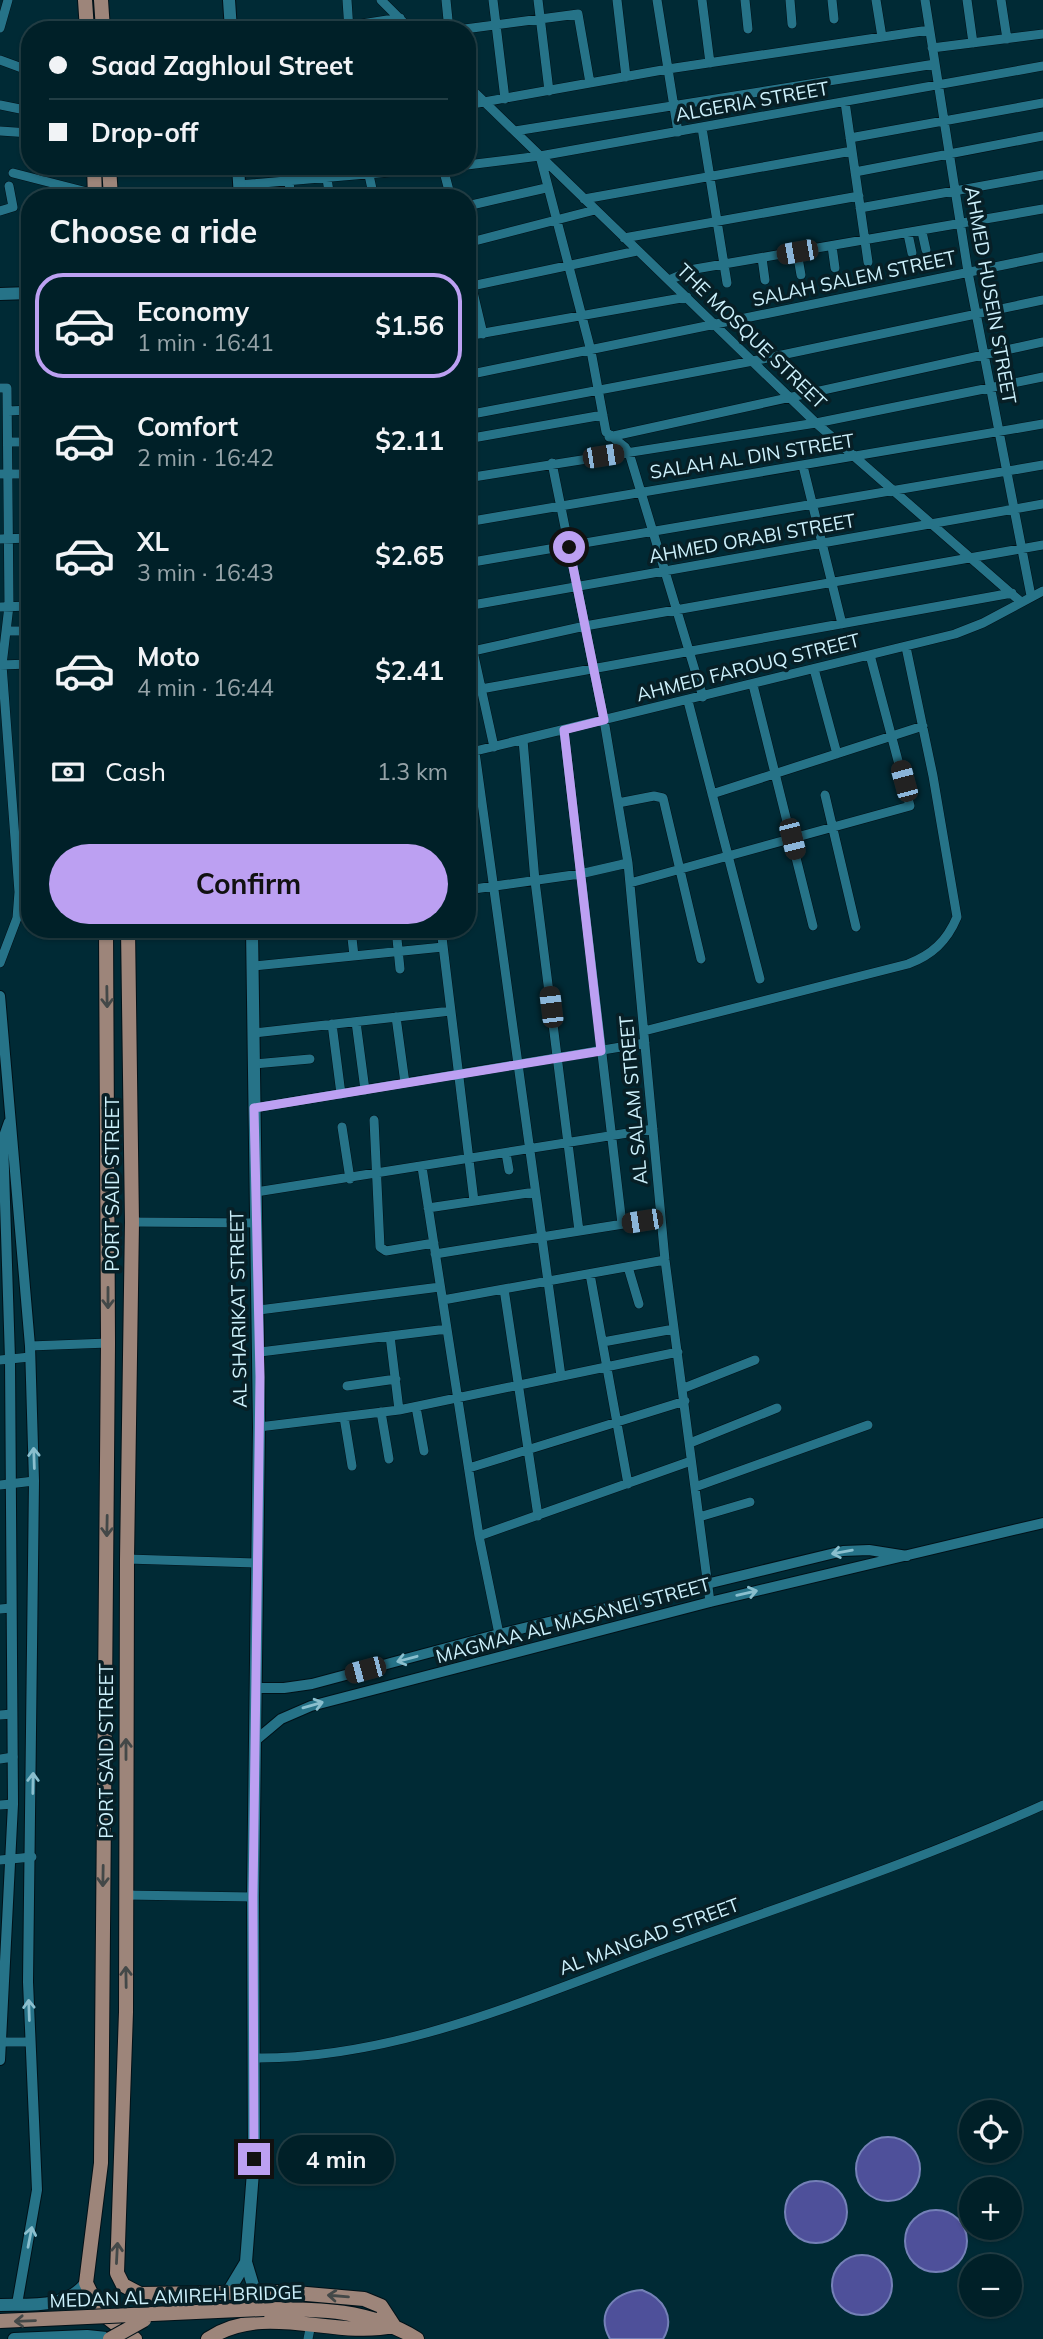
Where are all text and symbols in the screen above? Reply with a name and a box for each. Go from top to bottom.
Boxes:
text: Saad Zaghloul Street [91,49,353,82]
street label: ALGERIA STREET [673,76,831,126]
text: Drop-off [91,116,198,149]
street label: AHMED HUSEIN STREET [960,184,1022,406]
text: Choose a ride [49,211,257,251]
car [775,238,820,266]
street label: SALAH SALEM STREET [750,245,958,311]
street label: THE MOSQUE STREET [672,258,832,414]
icon: car [53,294,116,357]
text: Economy [137,295,249,328]
text: $1.56 [375,309,444,342]
text: 1 min · 16:41 [137,328,274,357]
icon: car [53,409,116,472]
text: Comfort [137,410,238,443]
text: $2.11 [375,424,444,457]
street label: SALAH AL DIN STREET [648,428,856,484]
car [581,442,626,470]
text: 2 min · 16:42 [137,443,274,472]
street label: AHMED ORABI STREET [647,508,858,568]
icon: car [53,524,116,587]
text: XL [137,525,169,558]
route start [553,531,585,563]
text: $2.65 [375,539,444,572]
text: 3 min · 16:43 [137,558,274,587]
street label: AHMED FAROUQ STREET [634,627,863,706]
icon: car [53,639,116,702]
text: Moto [137,640,200,673]
text: $2.41 [375,654,444,687]
text: 4 min · 16:44 [137,673,274,702]
icon: cash [49,753,87,791]
text: Cash [105,755,166,788]
text: 1.3 km [377,757,448,786]
car [889,758,920,804]
car [777,816,808,862]
button: Confirm [49,844,448,924]
car [539,985,564,1029]
one-way arrow [100,986,113,1009]
street label: AL SALAM STREET [614,1014,652,1186]
street label: PORT SAID STREET [100,1096,124,1272]
car [620,1207,665,1235]
street label: AL SHARIKAT STREET [224,1209,252,1408]
one-way arrow [101,1287,115,1310]
one-way arrow [27,1446,40,1469]
one-way arrow [100,1514,113,1537]
one-way arrow [831,1546,854,1559]
street label: MAGMAA AL MASANEI STREET [433,1572,713,1668]
one-way arrow [735,1586,758,1600]
one-way arrow [396,1653,418,1666]
car [342,1654,389,1686]
street label: PORT SAID STREET [94,1663,118,1839]
one-way arrow [302,1698,324,1711]
one-way arrow [119,1738,133,1761]
one-way arrow [26,1772,40,1795]
one-way arrow [96,1864,110,1887]
street label: AL MANGAD STREET [555,1892,743,1980]
one-way arrow [119,1966,133,1989]
one-way arrow [23,1999,36,2022]
map controls [959,2100,1022,2317]
button: locate [959,2100,1022,2163]
callout: 4 min [278,2134,394,2184]
route end [238,2143,270,2175]
text: 4 min [306,2145,366,2174]
button: + [959,2177,1022,2240]
one-way arrow [23,2226,37,2249]
one-way arrow [110,2242,123,2265]
button: − [959,2254,1022,2317]
street label: MEDAN AL AMIREH BRIDGE [49,2280,303,2312]
one-way arrow [328,2289,350,2302]
one-way arrow [14,2314,37,2327]

